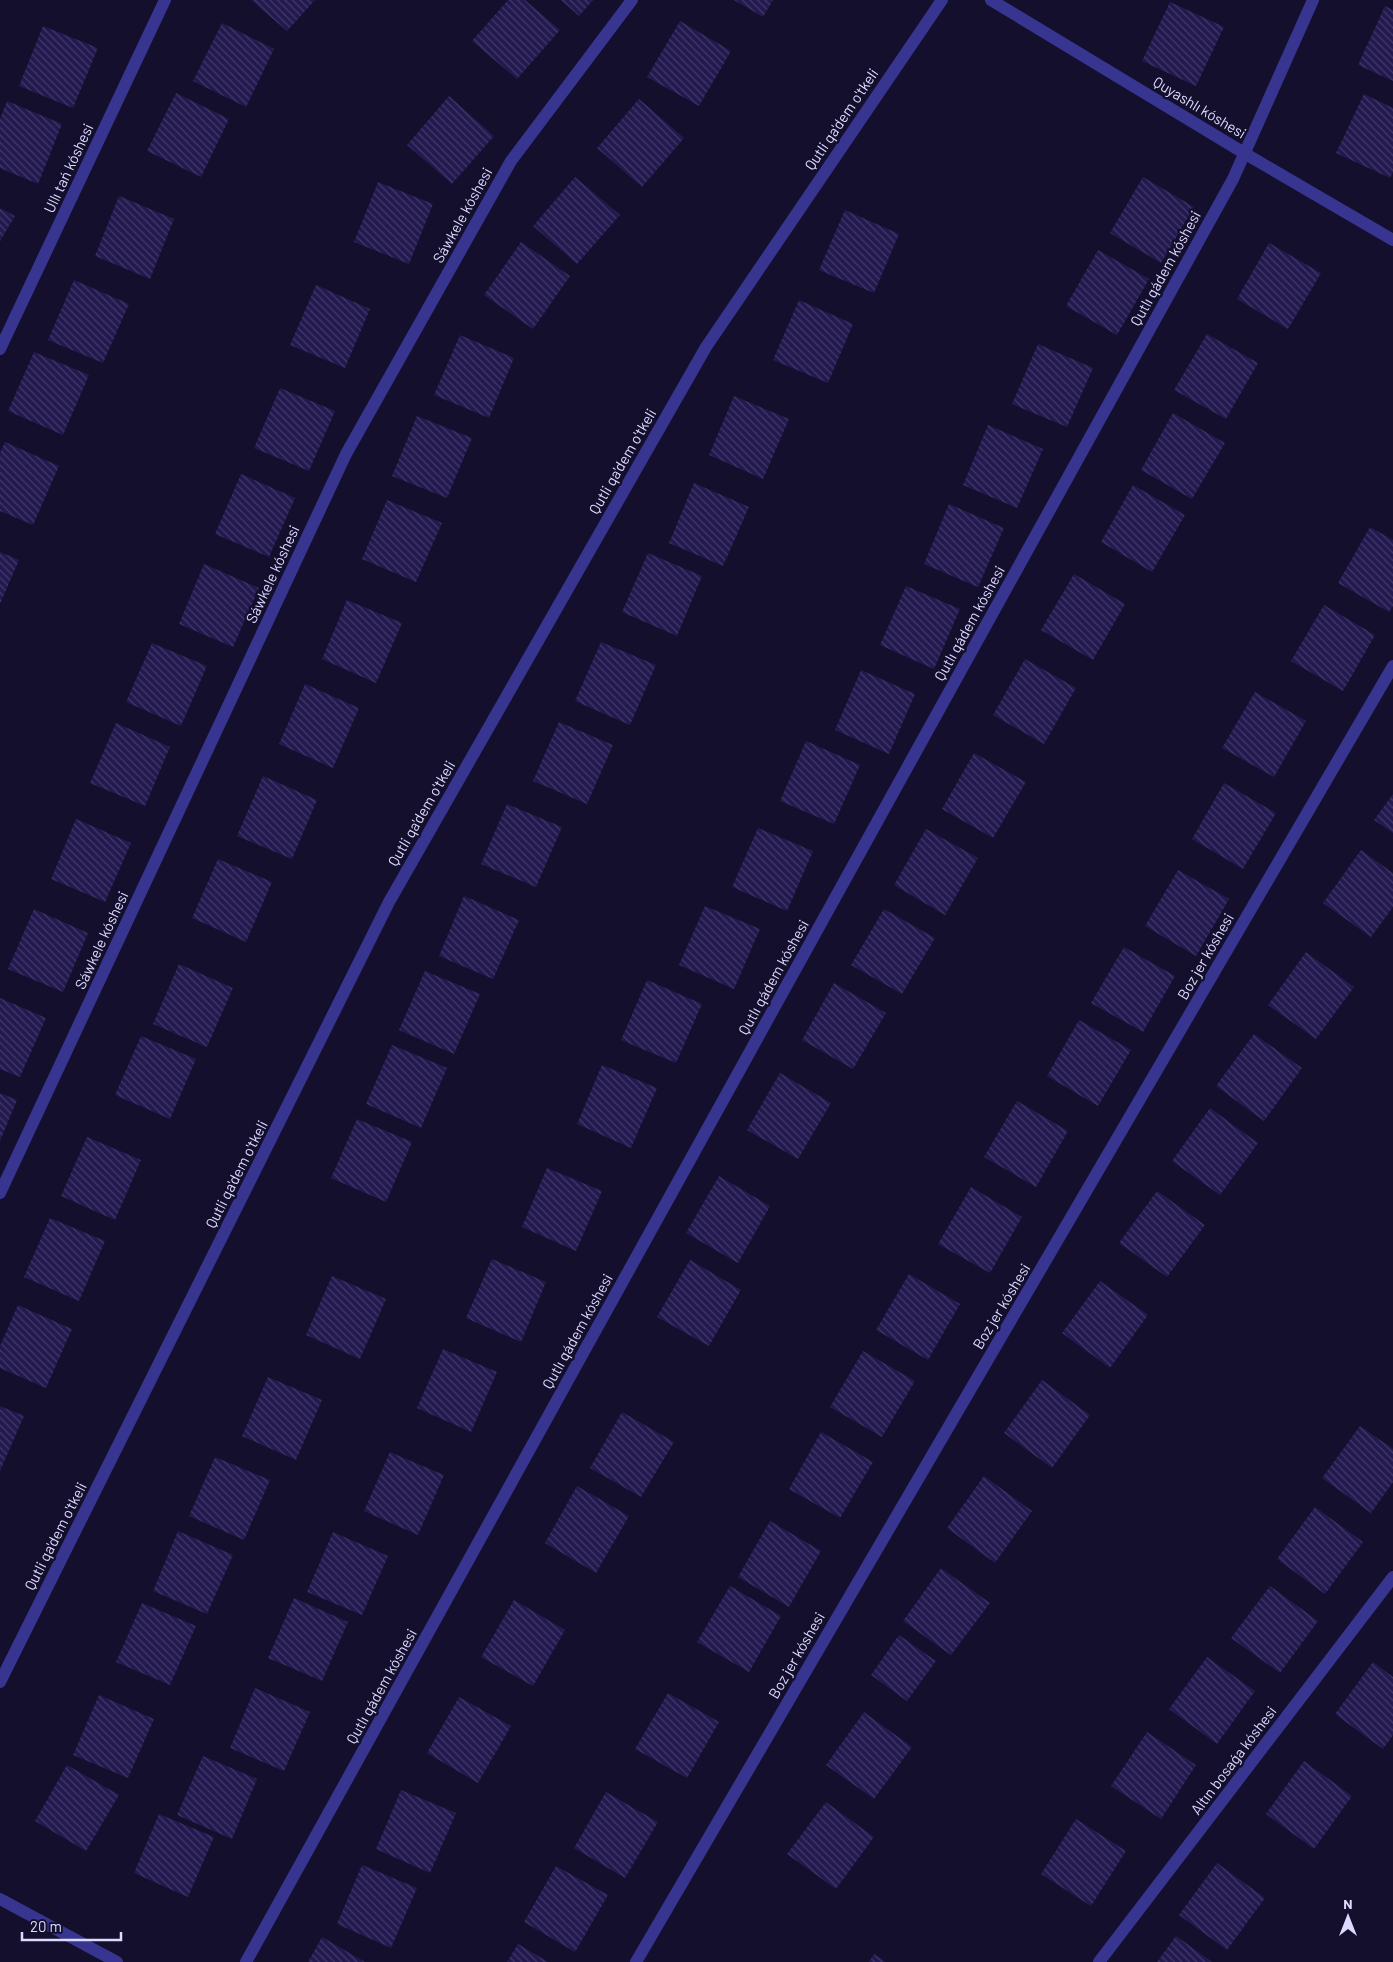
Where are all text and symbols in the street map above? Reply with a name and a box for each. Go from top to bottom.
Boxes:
street label: Qutli qa'dem o'tkeli [800,65,882,173]
street label: Quyashlı kóshesi [1150,72,1250,142]
street label: Ullı tań kóshesi [39,121,97,215]
street label: Sáwkele kóshesi [428,164,496,266]
street label: Qutlı qádem kóshesi [1126,207,1204,329]
street label: Qutli qa'dem o'tkeli [585,405,659,517]
street label: Sáwkele kóshesi [241,522,303,626]
street label: Qutlı qádem kóshesi [930,562,1008,684]
street label: Qutli qa'dem o'tkeli [384,757,458,869]
street label: Sáwkele kóshesi [70,888,132,992]
street label: Boz jer kóshesi [1173,910,1237,1002]
street label: Qutlı qádem kóshesi [734,916,812,1038]
street label: Qutli qa'dem o'tkeli [201,1117,271,1231]
street label: Boz jer kóshesi [968,1260,1034,1352]
street label: Qutlı qádem kóshesi [538,1270,616,1392]
street label: Qutli qa'dem o'tkeli [20,1479,90,1593]
street label: Boz jer kóshesi [764,1609,828,1701]
street label: Qutlı qádem kóshesi [342,1625,420,1747]
street label: Altın bosaǵa kóshesi [1186,1702,1280,1818]
north arrow [1323,1892,1373,1942]
text: N [1343,1895,1353,1912]
scale bar [22,1910,121,1942]
text: 20 m [30,1917,62,1935]

